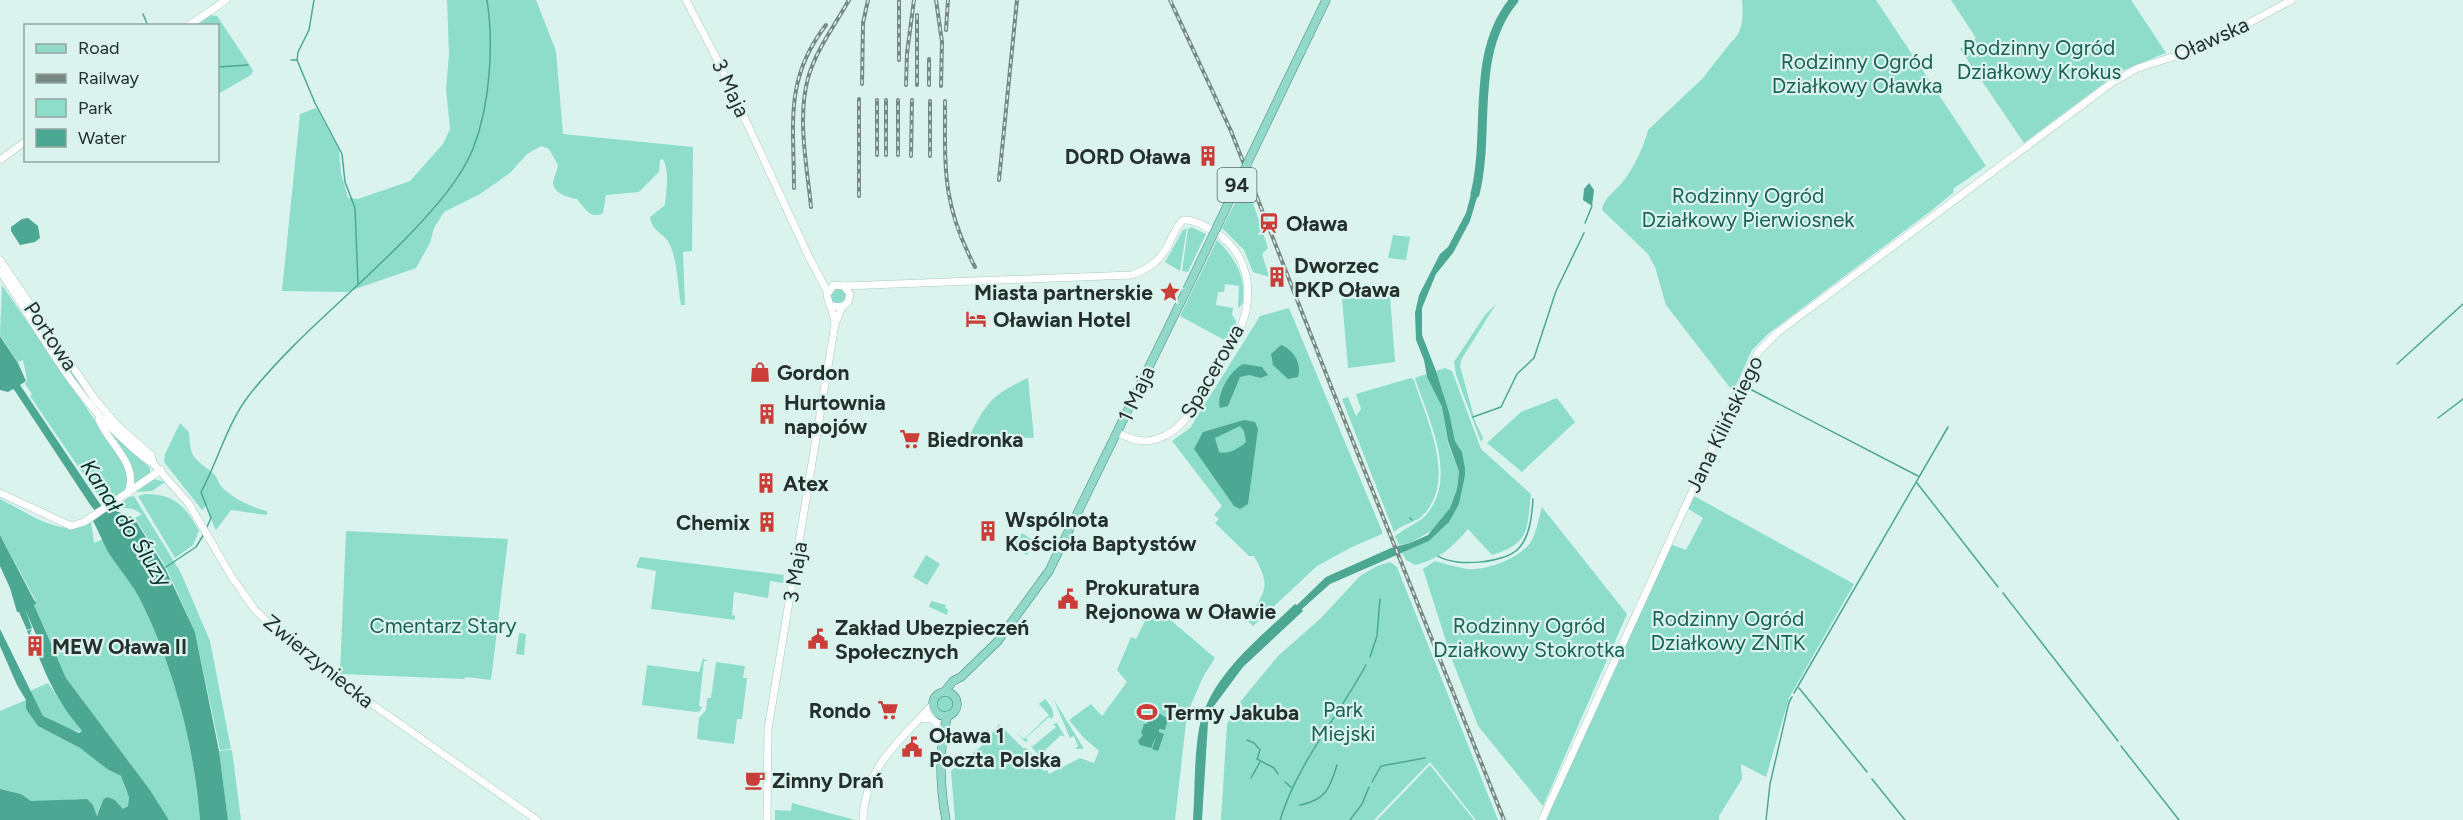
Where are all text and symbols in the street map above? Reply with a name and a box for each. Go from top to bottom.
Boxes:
street label: Oławska [2170,11,2252,67]
legend [24,24,219,162]
park label: Rodzinny Ogród Działkowy Krokus [1957,35,2121,84]
text: Road [78,37,119,59]
park label: Rodzinny Ogród Działkowy Oławka [1772,49,1942,98]
street label: 3 Maja [707,55,755,121]
text: Railway [78,67,140,89]
text: Park [78,97,113,119]
text: Water [78,127,126,149]
place label: DORD Oława [1065,144,1191,169]
building icon: DORD Oława [1196,144,1220,168]
road number: 94 [1218,168,1256,202]
park label: Rodzinny Ogród Działkowy Pierwiosnek [1641,183,1855,232]
station icon: Oława [1257,211,1281,235]
place label: Oława [1286,211,1348,236]
place label: Dworzec PKP Oława [1294,253,1400,302]
building icon: Dworzec PKP Oława [1265,265,1289,289]
place label: Miasta partnerskie [974,280,1153,305]
place icon: Miasta partnerskie [1158,280,1182,304]
street label: Portowa [19,297,83,375]
hotel icon: Oławian Hotel [964,307,988,331]
place label: Oławian Hotel [993,307,1131,332]
street label: Spacerowa [1175,319,1249,423]
street label: Jana Kilińskiego [1680,352,1768,496]
shop icon: Gordon [748,360,772,384]
place label: Gordon [777,360,849,385]
street label: 1 Maja [1112,362,1160,426]
place label: Hurtownia napojów [784,390,886,439]
building icon: Hurtownia napojów [755,402,779,426]
supermarket icon: Biedronka [898,427,922,451]
place label: Biedronka [927,427,1024,452]
water label: Kanał do Śluzy [75,454,178,593]
building icon: Atex [754,471,778,495]
place label: Atex [783,471,830,496]
place label: Wspólnota Kościoła Baptystów [1005,507,1197,556]
place label: Chemix [676,510,751,535]
building icon: Chemix [755,510,779,534]
building icon: Wspólnota Kościoła Baptystów [976,519,1000,543]
street label: 3 Maja [778,540,812,604]
place label: Prokuratura Rejonowa w Oławie [1085,575,1277,624]
public building icon: Prokuratura Rejonowa w Oławie [1056,587,1080,611]
park label: Rodzinny Ogród Działkowy ZNTK [1651,606,1806,655]
street label: Zwierzyniecka [259,609,379,713]
park label: Cmentarz Stary [369,613,517,638]
park label: Rodzinny Ogród Działkowy Stokrotka [1433,613,1625,662]
place label: Zakład Ubezpieczeń Społecznych [835,615,1029,664]
public building icon: Zakład Ubezpieczeń Społecznych [806,627,830,651]
building icon: MEW Oława II [23,634,47,658]
place label: MEW Oława II [52,634,187,659]
park label: Park Miejski [1311,697,1375,746]
place label: Rondo [809,698,871,723]
supermarket icon: Rondo [876,698,900,722]
sports icon: Termy Jakuba [1135,700,1159,724]
place label: Termy Jakuba [1164,700,1299,725]
place label: Oława 1 Poczta Polska [929,723,1061,772]
public building icon: Oława 1 Poczta Polska [900,735,924,759]
cafe icon: Zimny Drań [743,768,767,792]
place label: Zimny Drań [772,768,884,793]

